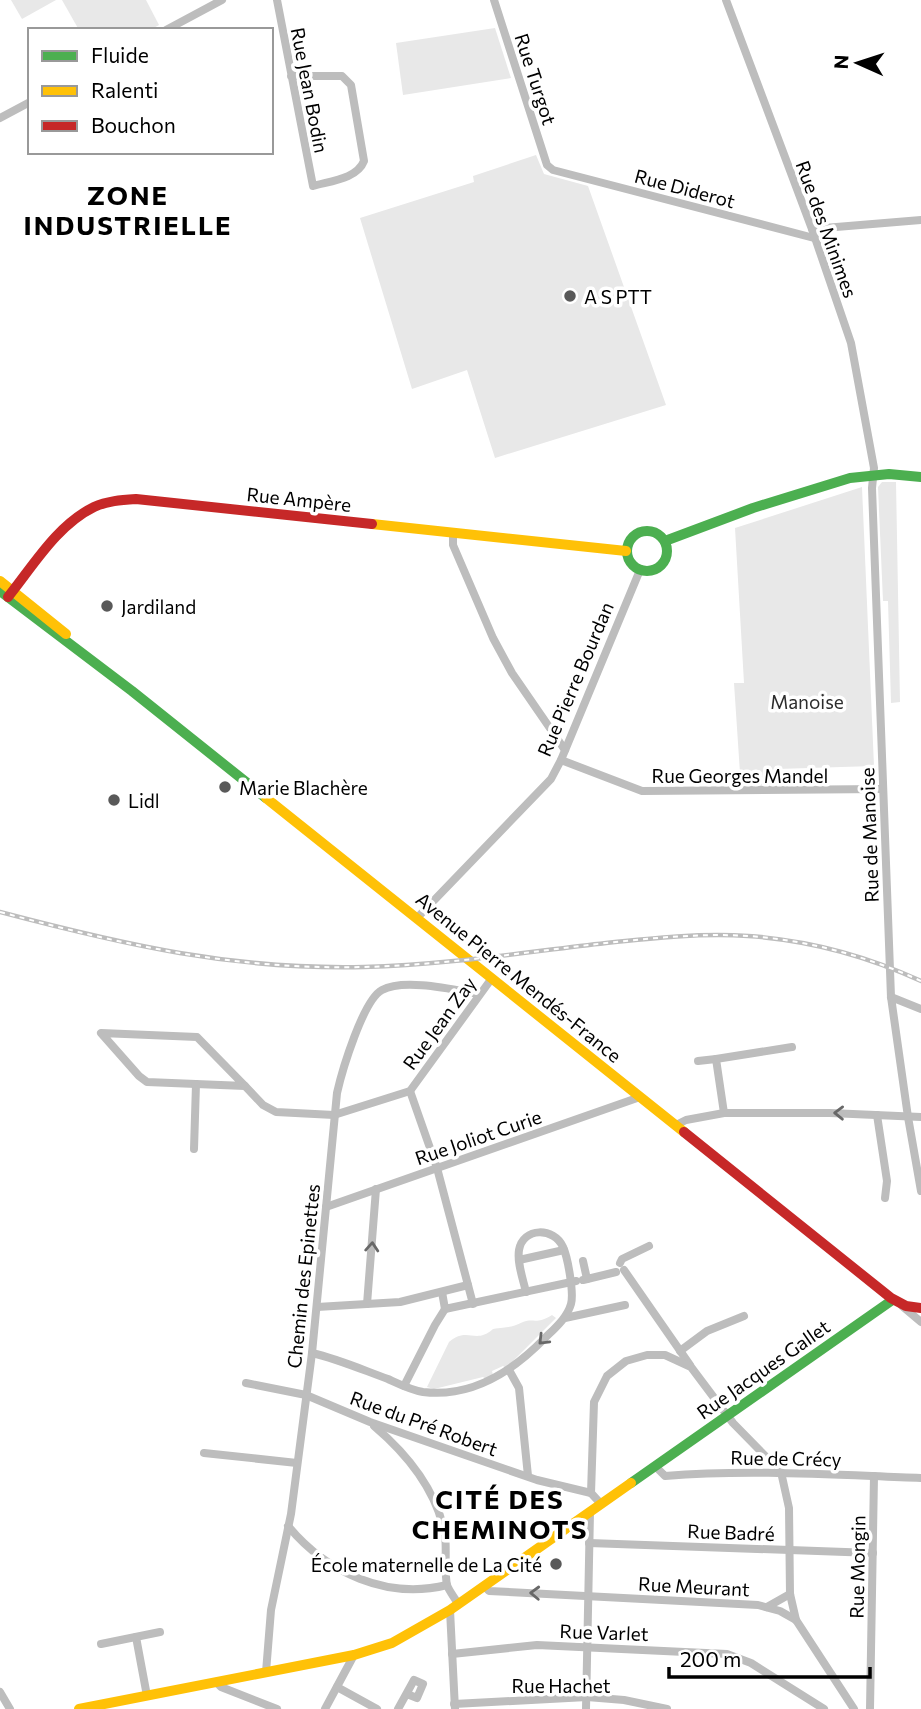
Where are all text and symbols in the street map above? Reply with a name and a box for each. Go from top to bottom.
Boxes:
street label: Rue Jean Bodin [287,25,333,155]
legend [28,28,273,154]
north arrow [823,28,893,98]
street label: Rue Turgot [510,30,562,128]
text: Fluide [91,42,149,67]
text: N [829,54,852,70]
text: Ralenti [91,77,158,102]
text: Bouchon [91,112,176,137]
street label: Rue des Minimes [792,157,862,301]
street label: Rue Diderot [632,164,738,212]
district label: ZONE INDUSTRIELLE [23,179,233,240]
place label: A S PTT [584,285,652,308]
marker: A S PTT [562,288,578,304]
street label: Rue Ampère [246,482,352,516]
place label: Jardiland [121,595,196,618]
marker: Jardiland [99,598,115,614]
street label: Rue Pierre Bourdan [532,598,618,760]
park label: Manoise [770,690,844,713]
street label: Rue Georges Mandel [652,764,828,787]
street label: Rue de Manoise [855,767,883,903]
place label: Marie Blachère [239,776,368,799]
marker: Marie Blachère [217,779,233,795]
place label: Lidl [128,789,160,812]
marker: Lidl [106,792,122,808]
street label: Avenue Pierre Mendés-France [412,887,626,1067]
street label: Rue Jean Zay [398,972,480,1074]
street label: Rue Joliot Curie [412,1105,544,1169]
one-way arrow [834,1105,844,1121]
street label: Chemin des Epinettes [282,1183,324,1369]
one-way arrow [364,1241,379,1252]
street label: Rue Jacques Gallet [692,1314,834,1423]
one-way arrow [538,1331,551,1344]
street label: Rue du Pré Robert [347,1386,501,1460]
street label: Rue de Crécy [730,1446,842,1470]
district label: CITÉ DES CHEMINOTS [412,1483,588,1544]
street label: Rue Mongin [845,1515,869,1619]
street label: Rue Badré [687,1519,775,1545]
place label: École maternelle de La Cité [311,1553,542,1576]
marker: École maternelle de La Cité [548,1556,564,1572]
street label: Rue Meurant [638,1572,751,1600]
one-way arrow [529,1586,540,1601]
street label: Rue Varlet [559,1619,649,1645]
scale bar [669,1636,870,1680]
text: 200 m [680,1646,741,1671]
street label: Rue Hachet [511,1674,611,1697]

